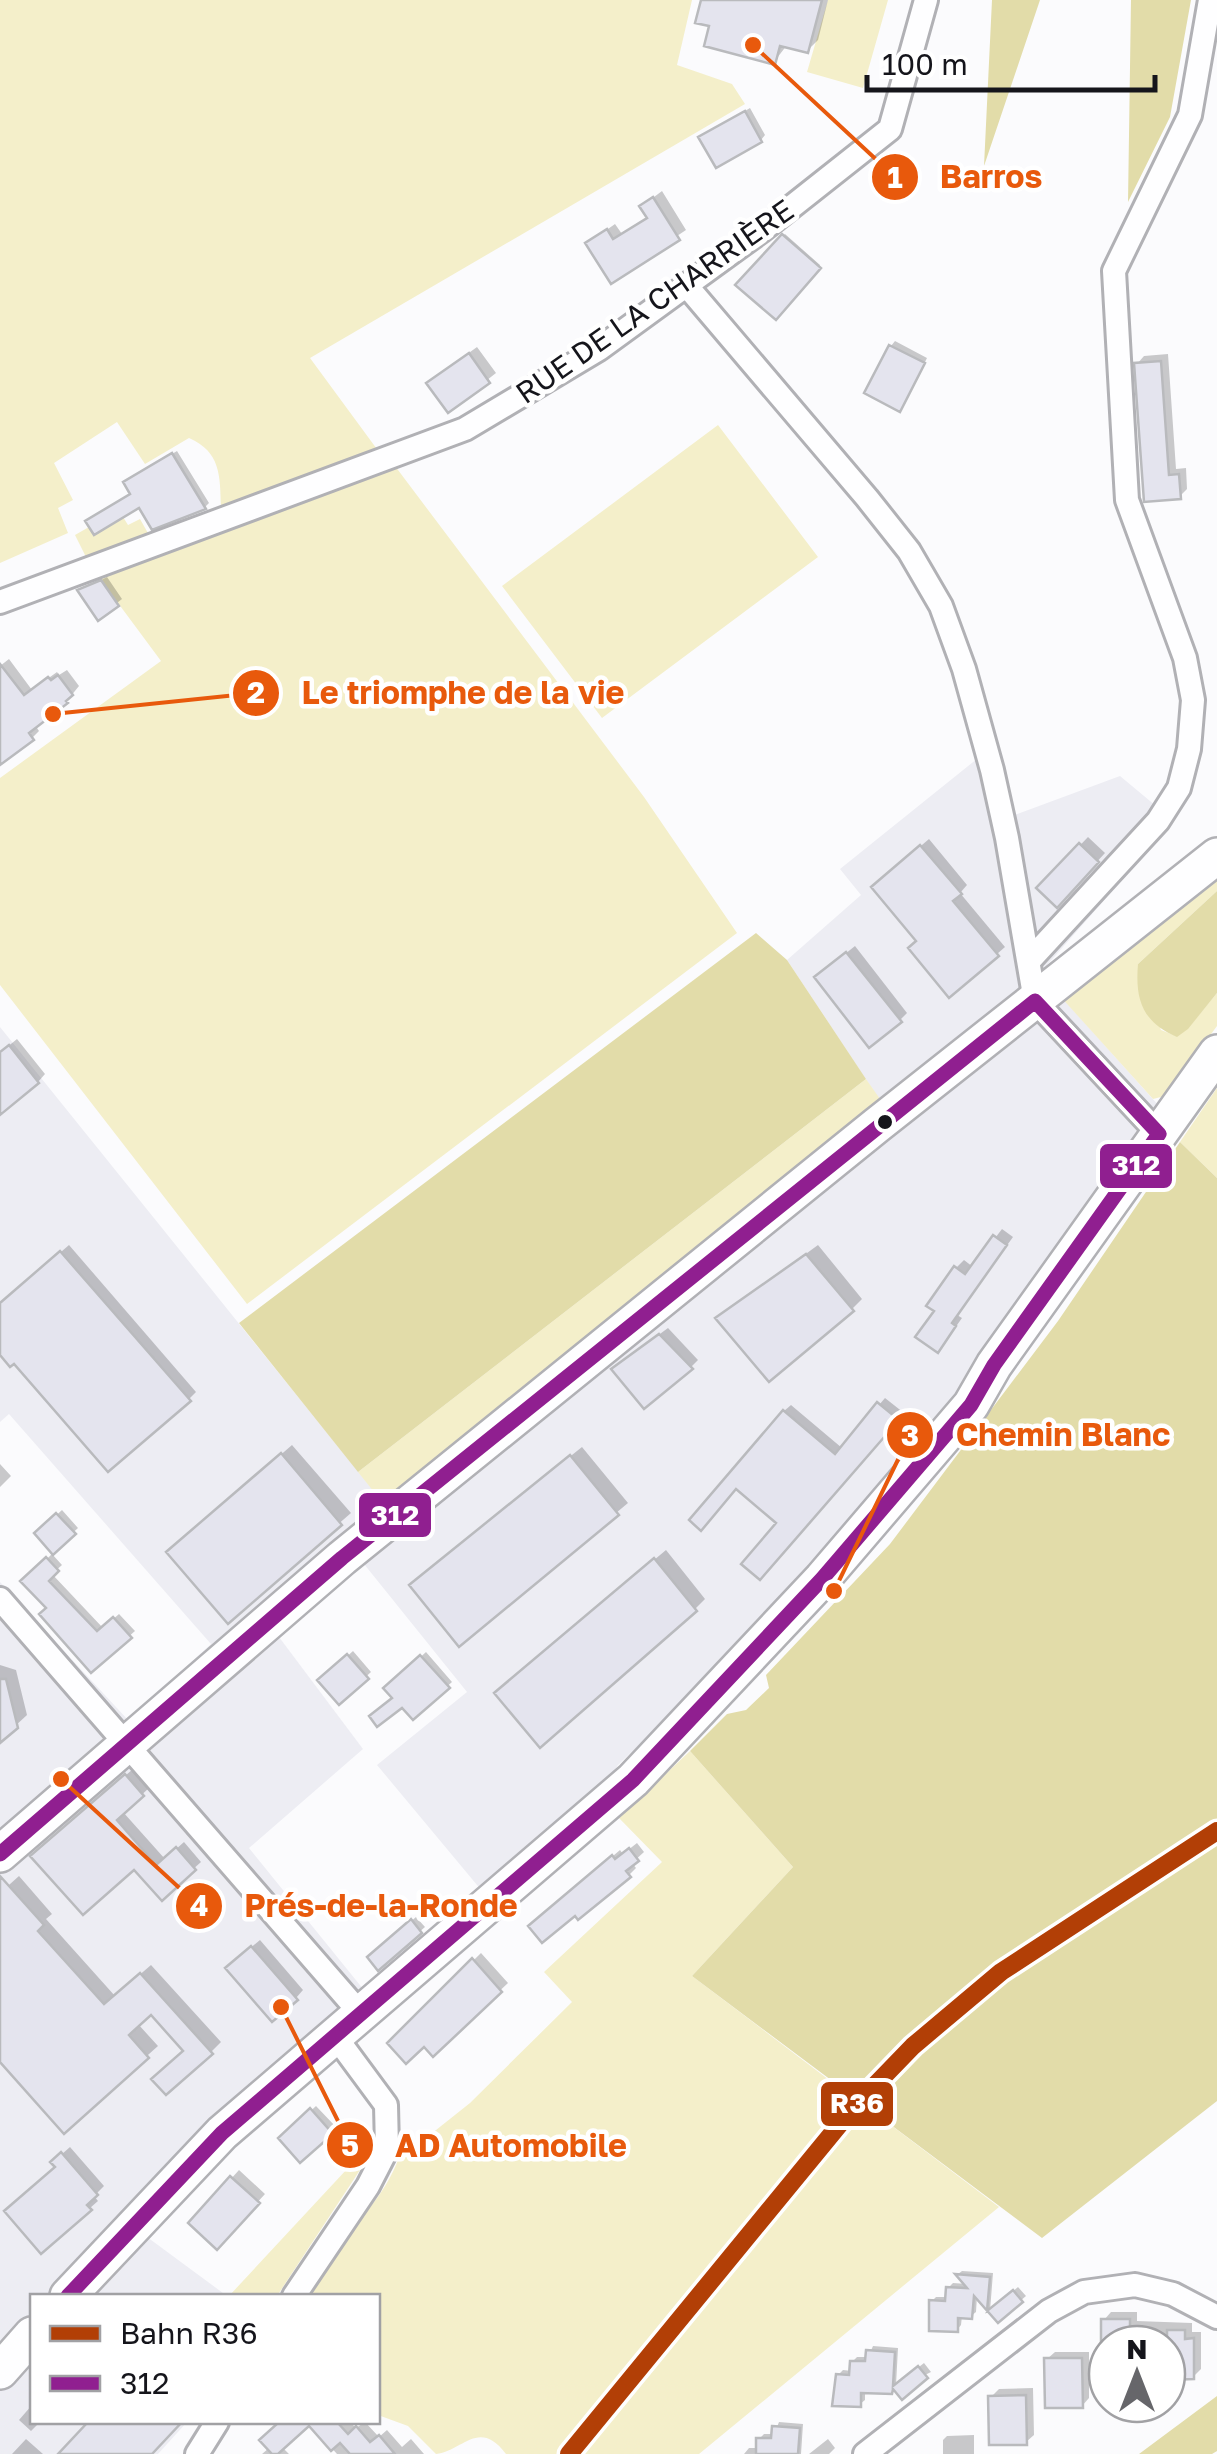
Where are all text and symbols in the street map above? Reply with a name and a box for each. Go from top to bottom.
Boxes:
scale bar [867,30,1154,92]
text: 100 m [882,46,968,82]
callout: Barros [870,146,1062,208]
text: Barros [940,157,1042,195]
text: 1 [887,159,903,195]
street label: RUE DE LA CHARRIÈRE [509,192,800,411]
callout: Le triomphe de la vie [231,662,644,724]
text: Le triomphe de la vie [302,673,625,711]
text: 2 [247,674,265,710]
unlabelled marker [875,1112,895,1132]
line badge: 312 [1098,1142,1174,1190]
text: 312 [1112,1148,1160,1181]
callout: Chemin Blanc [885,1404,1190,1466]
text: Chemin Blanc [956,1415,1170,1453]
text: 3 [901,1417,919,1453]
line badge: 312 [357,1491,433,1539]
text: 312 [371,1498,419,1531]
callout: Prés-de-la-Ronde [174,1875,538,1937]
text: Prés-de-la-Ronde [244,1886,518,1924]
text: 4 [190,1887,208,1923]
line badge: R36 [819,2080,895,2128]
text: R36 [830,2086,884,2119]
callout: AD Automobile [325,2114,647,2176]
text: AD Automobile [395,2126,627,2164]
text: 5 [341,2127,359,2163]
legend [30,2294,380,2424]
text: Bahn R36 [120,2315,258,2351]
north arrow [1087,2324,1187,2424]
text: N [1126,2332,1148,2365]
text: 312 [120,2365,170,2401]

